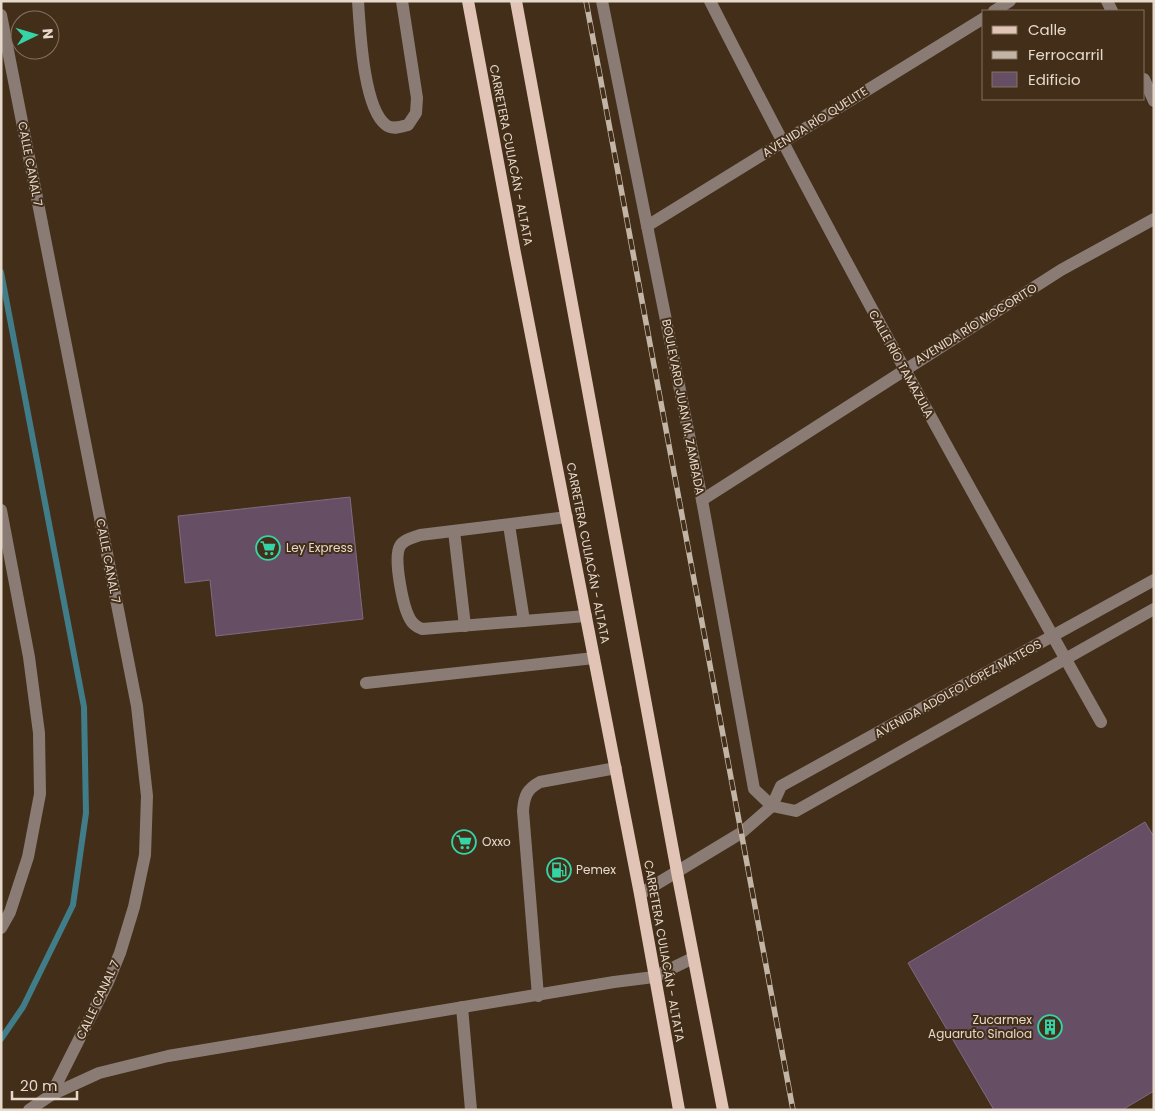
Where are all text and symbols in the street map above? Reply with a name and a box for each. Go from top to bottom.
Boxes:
north arrow [10,10,60,60]
legend [982,10,1145,100]
text: Calle [1028,19,1066,40]
text: N [38,28,58,40]
text: Ferrocarril [1028,44,1103,65]
street label: CARRETERA CULIACÁN - ALTATA [486,63,537,247]
text: Edificio [1028,69,1081,90]
street label: AVENIDA RÍO QUELITE [759,82,871,161]
street label: CALLE CANAL 7 [14,120,47,208]
street label: AVENIDA RÍO MOCORITO [911,279,1040,368]
street label: CALLE RÍO TAMAZULA [865,307,938,421]
street label: BOULEVARD JUAN M. ZAMBADA [658,318,709,496]
street label: CARRETERA CULIACÁN - ALTATA [563,461,614,645]
street label: CALLE CANAL 7 [92,517,125,605]
supermarket icon: Ley Express [255,535,281,561]
place label: Ley Express [286,539,353,556]
street label: AVENIDA ADOLFO LÓPEZ MATEOS [871,635,1044,742]
supermarket icon: Oxxo [451,829,477,855]
place label: Oxxo [482,833,511,850]
fuel station icon: Pemex [546,857,572,883]
street label: CARRETERA CULIACÁN - ALTATA [640,859,689,1043]
place label: Pemex [576,861,616,878]
street label: CALLE CANAL 7 [72,957,124,1042]
place label: Zucarmex Aguaruto Sinaloa [928,1011,1032,1042]
building icon: Zucarmex Aguaruto Sinaloa [1037,1014,1063,1040]
scale bar [12,1068,78,1100]
text: 20 m [20,1075,58,1096]

